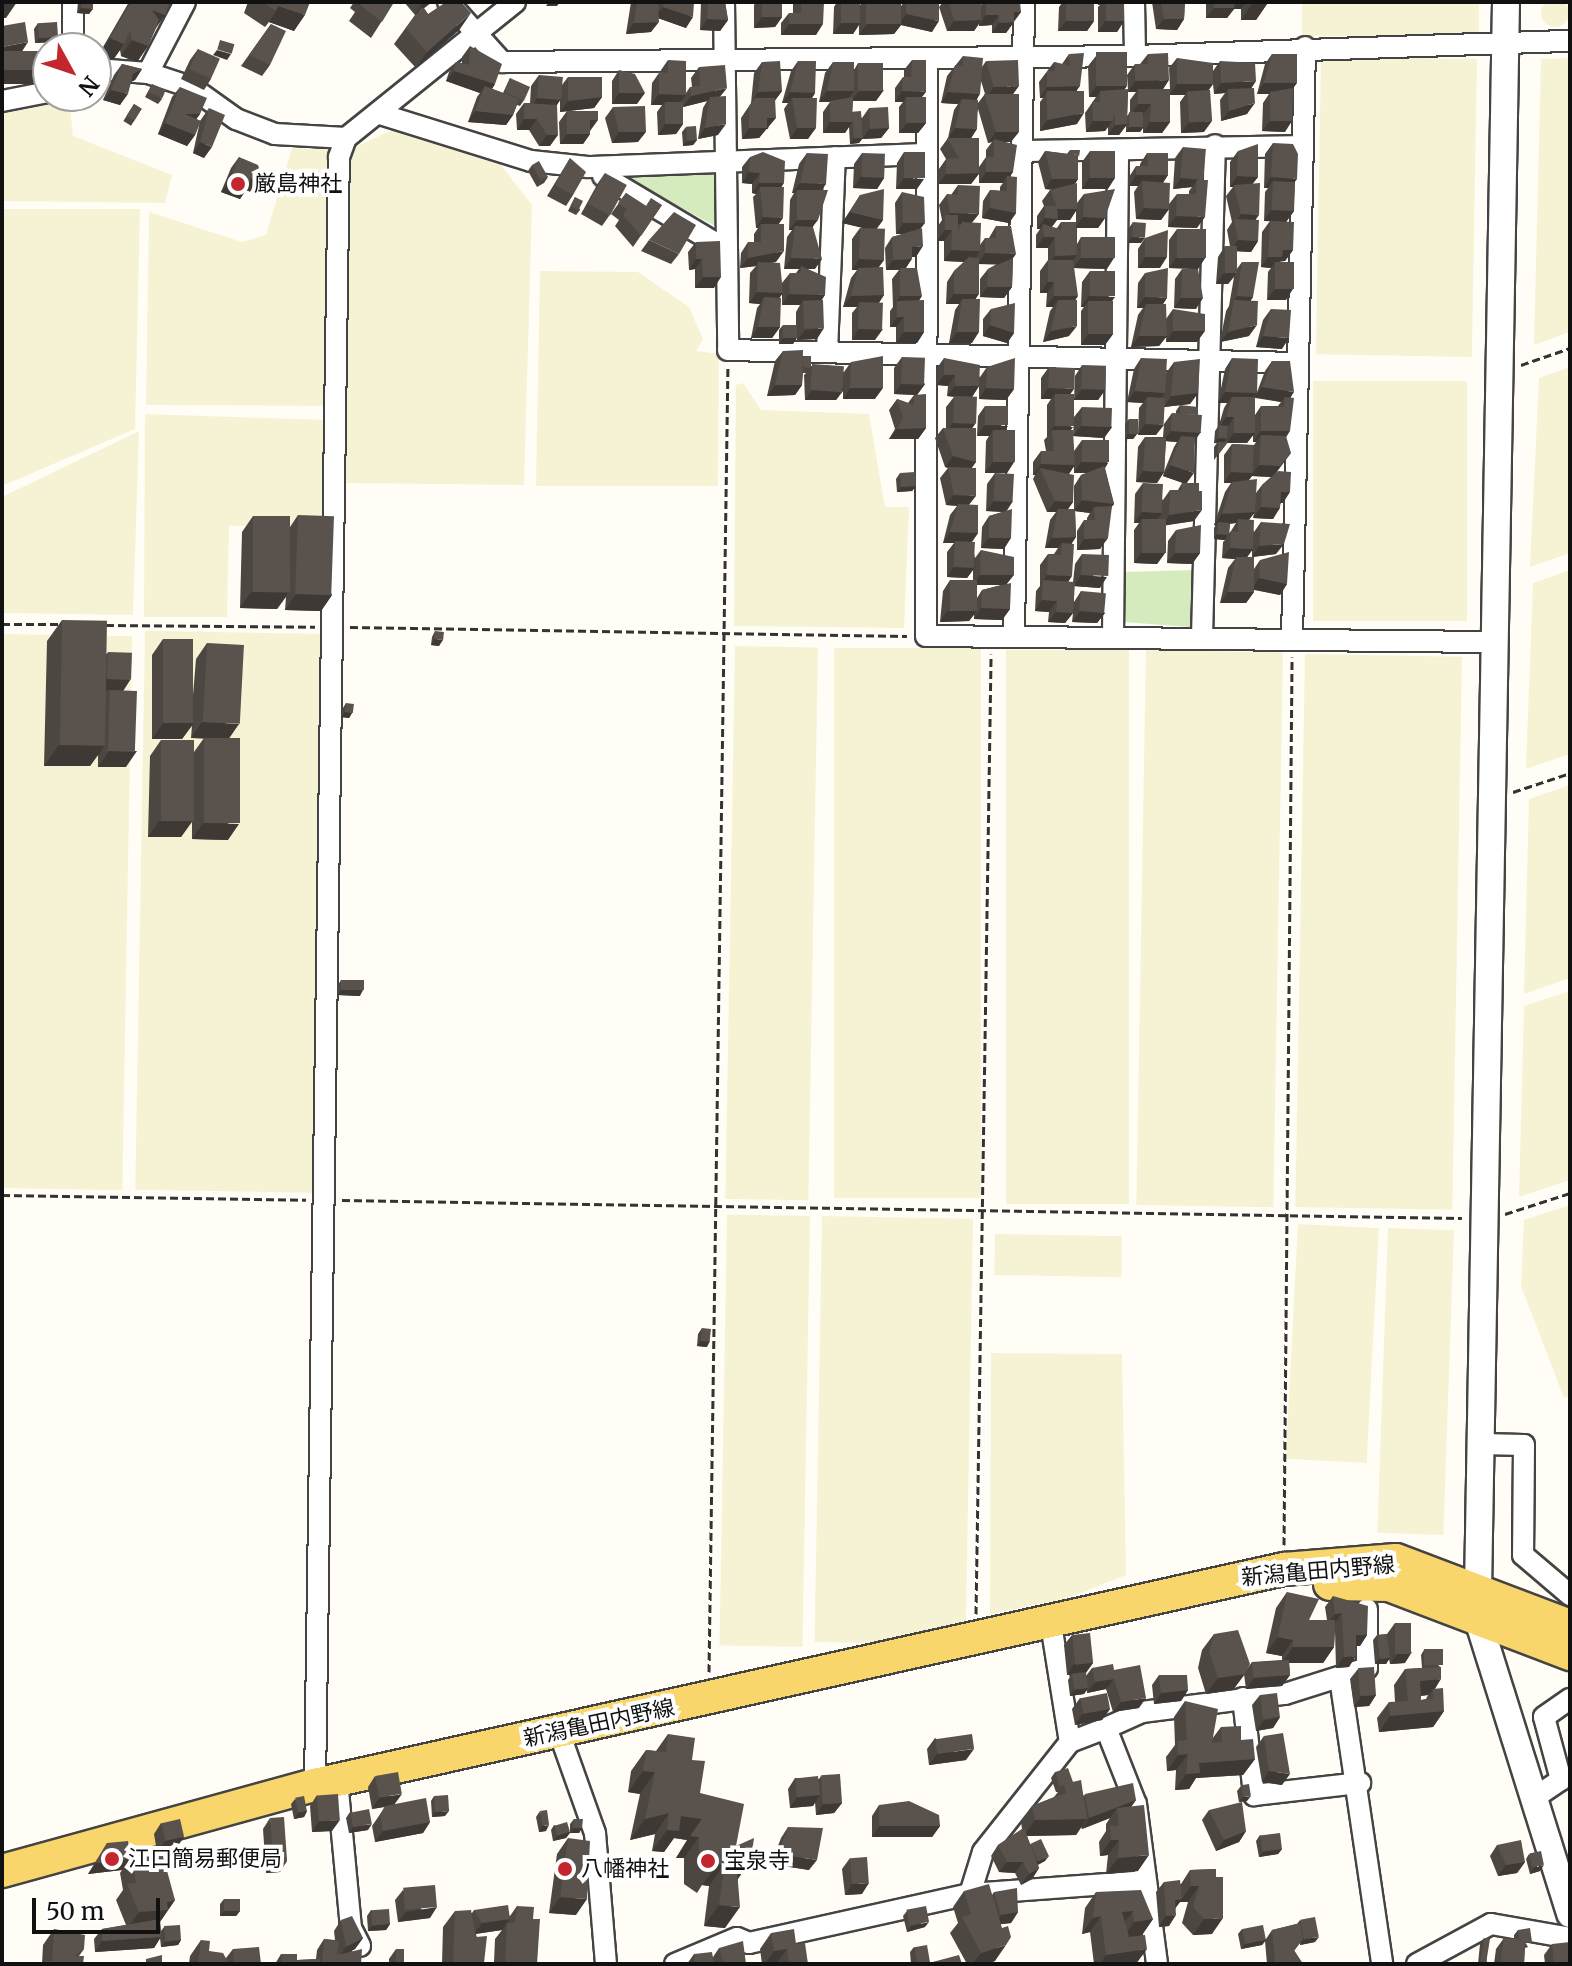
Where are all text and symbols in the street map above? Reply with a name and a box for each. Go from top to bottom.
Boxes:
north arrow [32,32,112,112]
text: N [73,70,105,102]
place label: 厳島神社 [254,171,342,197]
marker: 厳島神社 [229,175,247,193]
street label: 新潟亀田内野線 [1240,1551,1396,1591]
street label: 新潟亀田内野線 [521,1694,677,1752]
place label: 江口簡易郵便局 [128,1846,282,1872]
place label: 宝泉寺 [724,1848,790,1874]
marker: 江口簡易郵便局 [103,1850,121,1868]
marker: 宝泉寺 [699,1852,717,1870]
place label: 八幡神社 [581,1856,669,1882]
marker: 八幡神社 [556,1860,574,1878]
scale bar [36,1882,164,1932]
text: 50 m [46,1896,105,1927]

